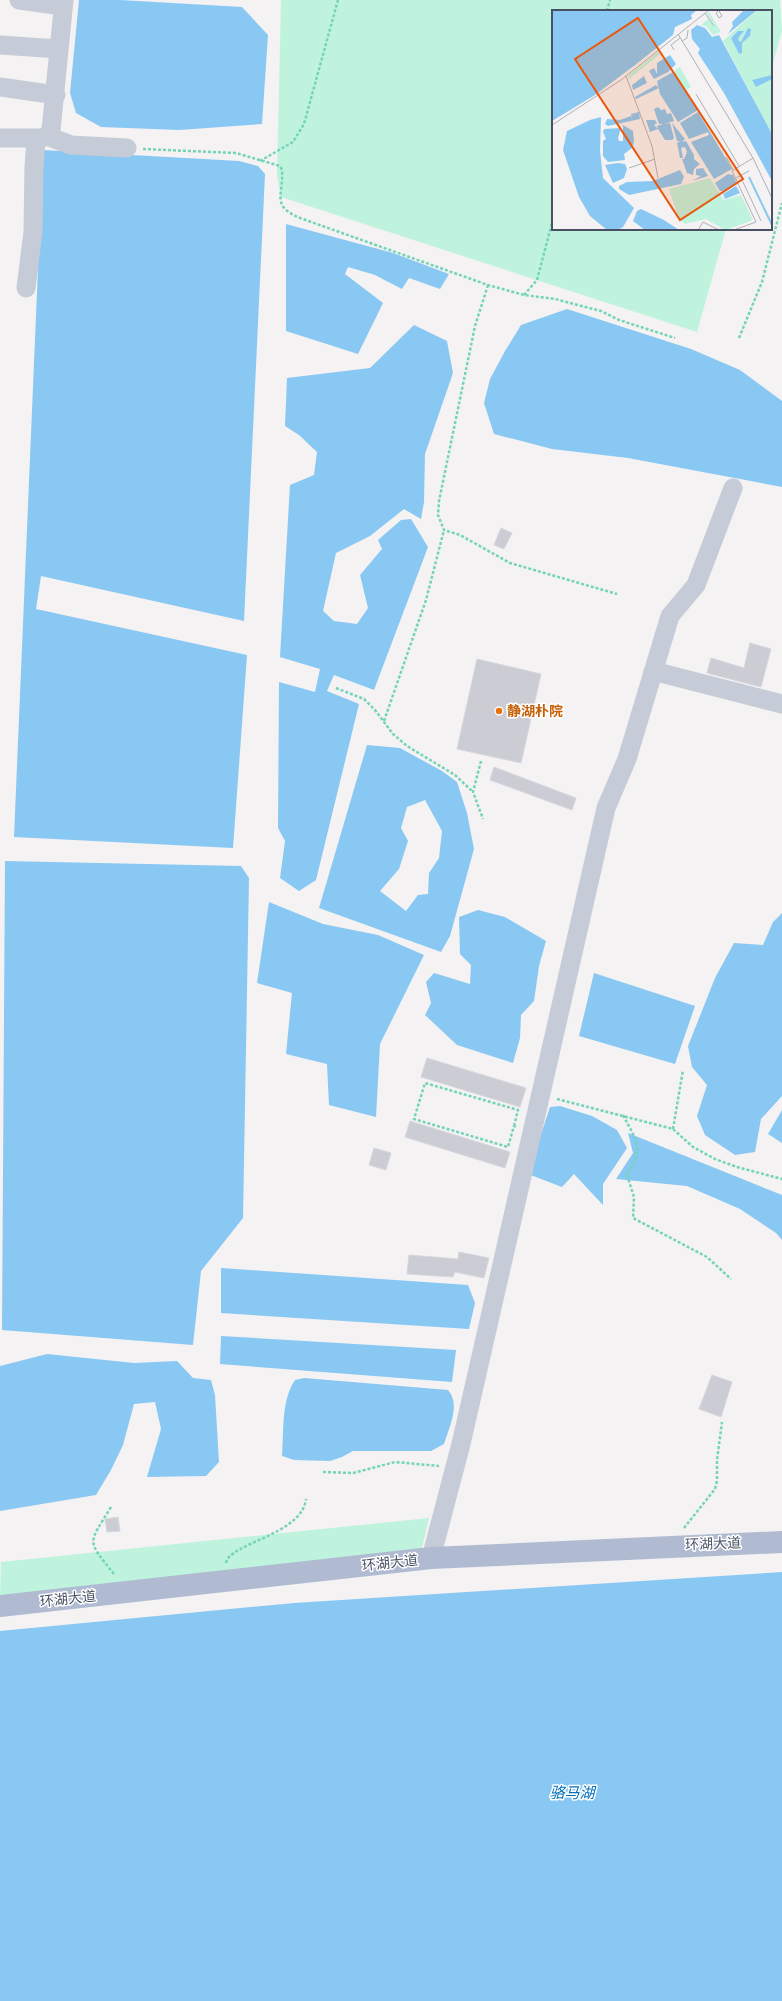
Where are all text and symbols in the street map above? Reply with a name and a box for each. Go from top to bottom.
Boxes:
inset map [552,10,772,230]
place label: 静湖朴院 [507,703,563,720]
marker: 静湖朴院 [494,706,504,716]
street label: 环湖大道 [685,1535,741,1553]
street label: 环湖大道 [361,1552,419,1574]
street label: 环湖大道 [39,1588,97,1610]
water label: 骆马湖 [549,1784,596,1802]

